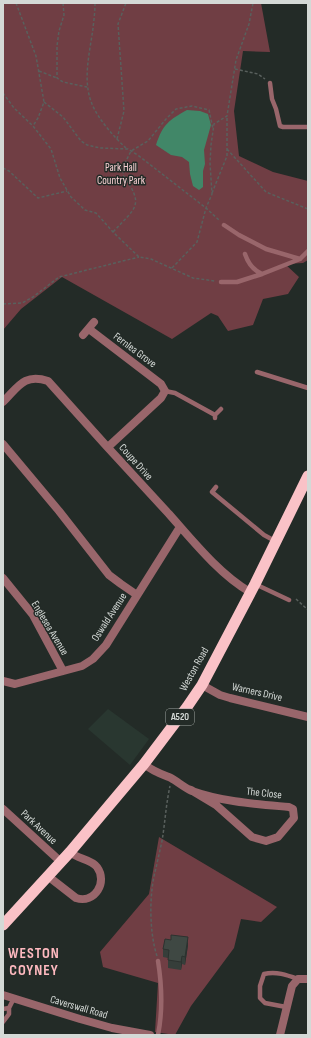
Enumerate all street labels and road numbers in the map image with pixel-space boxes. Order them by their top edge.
street label: Fernlea Grove [111,330,159,370]
street label: Coupe Drive [116,441,156,483]
street label: Oswald Avenue [89,590,129,644]
street label: Englesea Avenue [29,598,71,658]
street label: Weston Road [177,645,212,693]
street label: Warners Drive [231,680,283,704]
road number: A520 [166,709,194,725]
street label: The Close [246,785,282,801]
street label: Park Avenue [18,807,60,847]
street label: Caverswall Road [49,993,110,1022]

